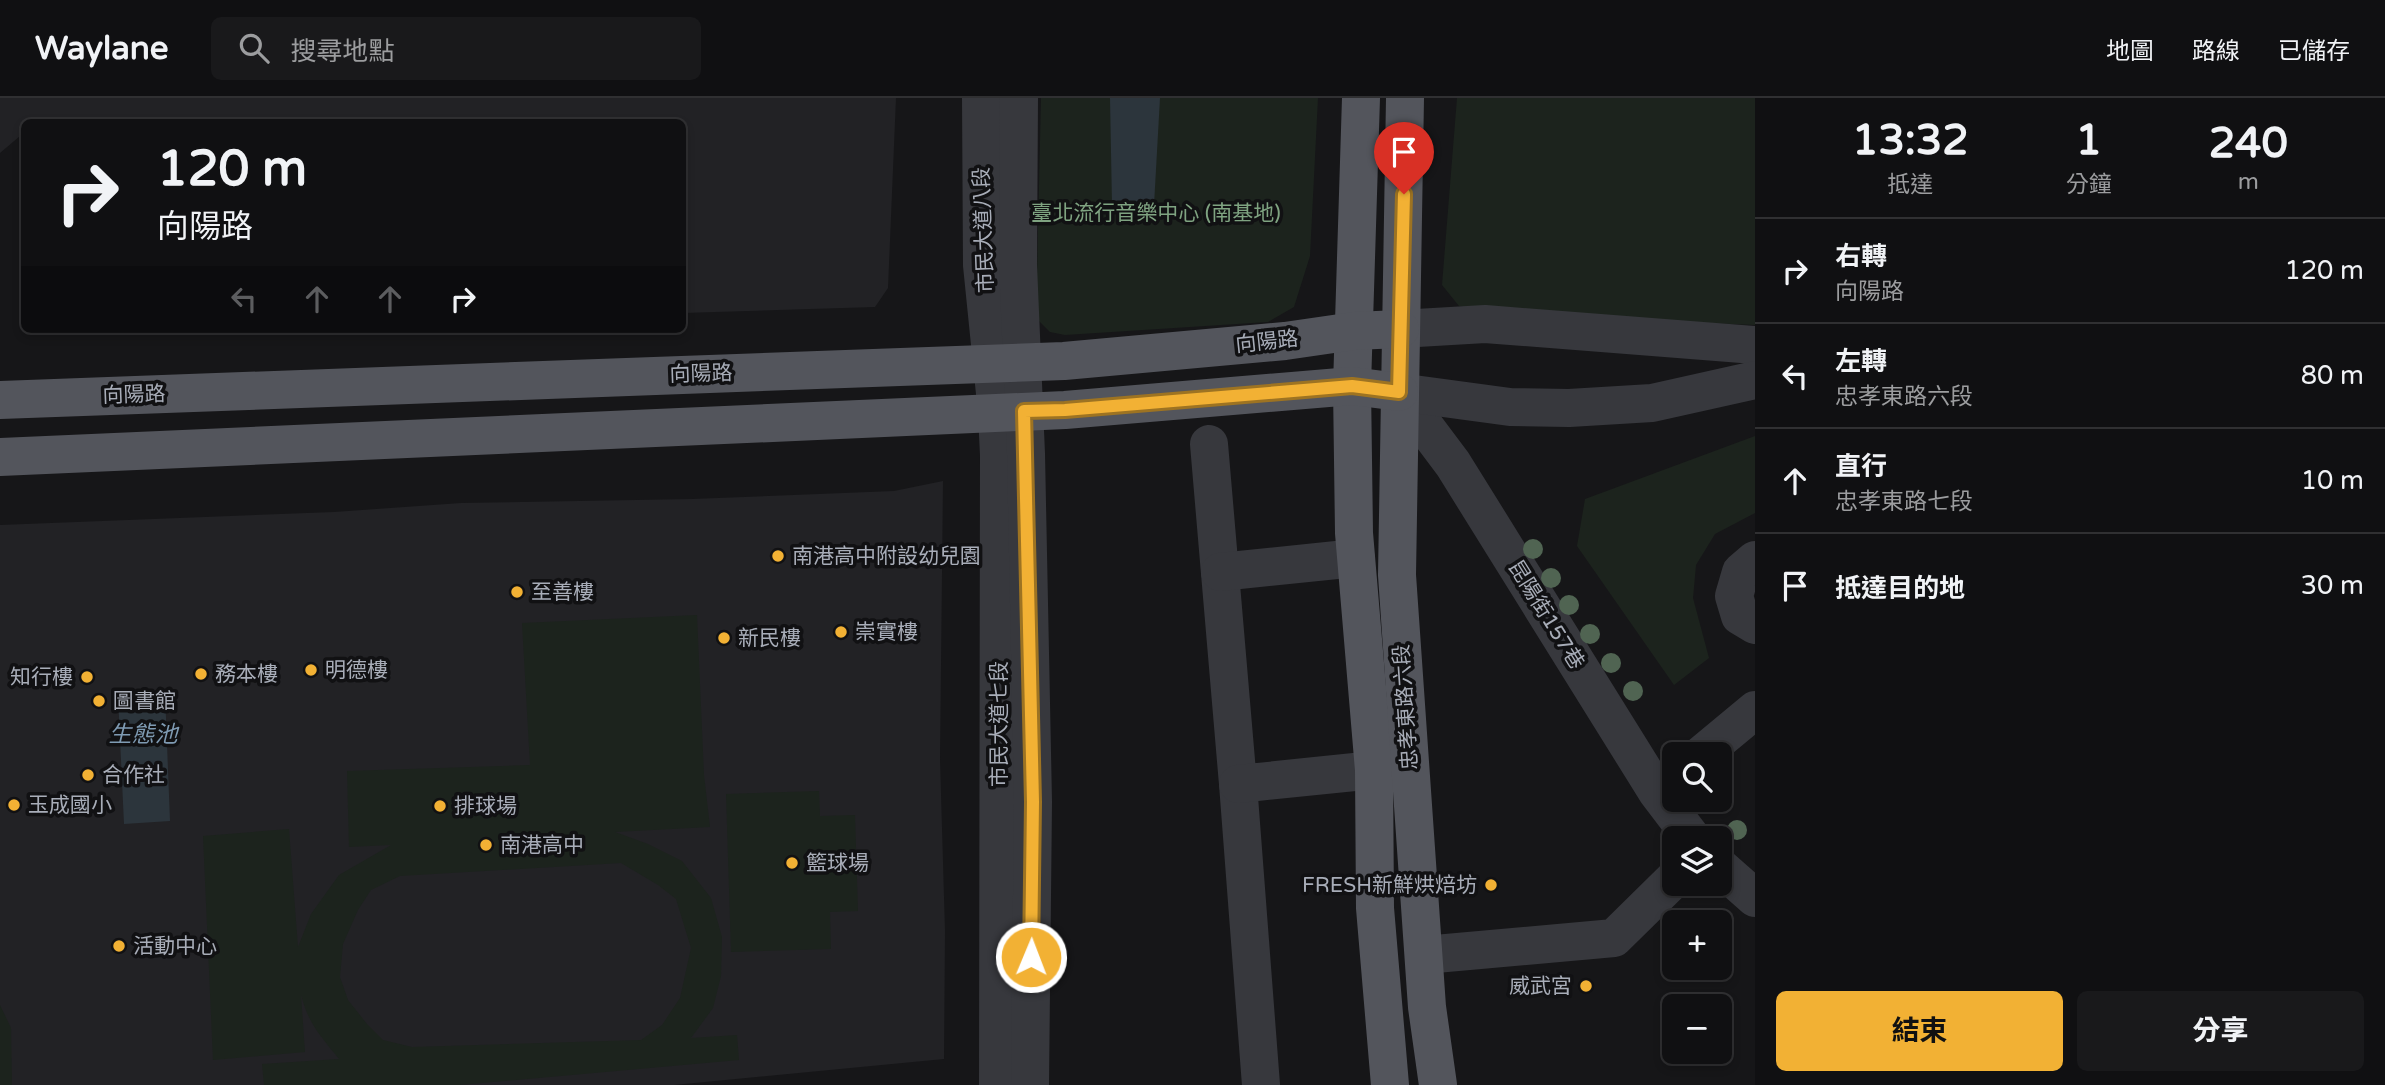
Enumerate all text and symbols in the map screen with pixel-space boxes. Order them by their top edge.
search box [211,17,701,80]
text: Waylane [35,29,169,68]
icon: search [235,29,273,67]
text: 搜尋地點 [291,36,395,67]
text: 地圖 [2106,37,2154,66]
text: 路線 [2192,37,2240,66]
text: 已儲存 [2278,37,2350,66]
text: 13:32 [1852,115,1969,166]
text: 1 [2075,115,2102,166]
text: 240 [2209,118,2288,169]
pin [1374,122,1434,194]
icon: arrive [1385,133,1423,171]
text: 120 m [157,140,307,199]
icon: right [42,147,133,238]
street label: 市民大道八段 [969,167,999,293]
text: m [2238,168,2259,196]
text: 抵達 [1887,171,1933,199]
text: 分鐘 [2066,171,2112,199]
park label: 臺北流行音樂中心 (南基地) [1031,201,1281,226]
text: 向陽路 [157,208,253,246]
text: 右轉 [1835,241,1887,272]
icon: right [1776,252,1814,290]
text: 120 m [2284,255,2364,286]
text: 向陽路 [1835,278,1904,306]
icon: left [225,280,263,318]
icon: ahead [298,280,336,318]
icon: ahead [371,280,409,318]
icon: right [444,280,482,318]
street label: 向陽路 [1234,326,1300,358]
text: 左轉 [1835,346,1887,377]
icon: left [1776,357,1814,395]
street label: 向陽路 [669,360,733,388]
text: 80 m [2301,360,2364,391]
street label: 向陽路 [102,381,166,409]
text: 忠孝東路六段 [1835,383,1973,411]
text: 直行 [1835,451,1887,482]
icon: ahead [1776,462,1814,500]
text: 10 m [2301,465,2364,496]
text: 忠孝東路七段 [1835,488,1973,516]
place label: 南港高中附設幼兒園 [792,544,981,569]
marker: 南港高中附設幼兒園 [770,548,786,564]
street label: 昆陽街157巷 [1503,556,1589,674]
icon: arrive [1776,567,1814,605]
text: 30 m [2301,570,2364,601]
text: 抵達目的地 [1835,573,1965,604]
place label: 至善樓 [531,580,594,605]
marker: 至善樓 [509,584,525,600]
place label: 崇實樓 [855,620,918,645]
marker: 崇實樓 [833,624,849,640]
place label: 新民樓 [738,626,801,651]
marker: 新民樓 [716,630,732,646]
street label: 忠孝東路六段 [1389,643,1423,771]
place label: 明德樓 [325,658,388,683]
street label: 市民大道七段 [987,661,1012,787]
place label: 務本樓 [215,662,278,687]
marker: 明德樓 [303,662,319,678]
place label: 知行樓 [10,665,73,690]
marker: 務本樓 [193,666,209,682]
marker: 知行樓 [79,669,95,685]
place label: 圖書館 [113,689,176,714]
marker: 圖書館 [91,693,107,709]
water label: 生態池 [109,721,180,749]
map controls [1662,742,1732,1064]
button: search [1662,742,1732,812]
place label: 合作社 [102,763,165,788]
marker: 合作社 [80,767,96,783]
place label: 玉成國小 [28,793,112,818]
place label: 排球場 [454,794,517,819]
marker: 玉成國小 [6,797,22,813]
marker: 排球場 [432,798,448,814]
button: layers [1662,826,1732,896]
place label: 南港高中 [500,833,584,858]
marker: 南港高中 [478,837,494,853]
place label: 籃球場 [806,851,869,876]
marker: 籃球場 [784,855,800,871]
place label: FRESH新鮮烘焙坊 [1302,873,1477,898]
marker: FRESH新鮮烘焙坊 [1483,877,1499,893]
button: + [1662,910,1732,980]
position arrow [994,920,1068,994]
place label: 活動中心 [133,934,217,959]
marker: 活動中心 [111,938,127,954]
place label: 威武宮 [1509,974,1572,999]
marker: 威武宮 [1578,978,1594,994]
button: 結束 [1776,991,2063,1071]
button: 分享 [2077,991,2364,1071]
button: − [1662,994,1732,1064]

